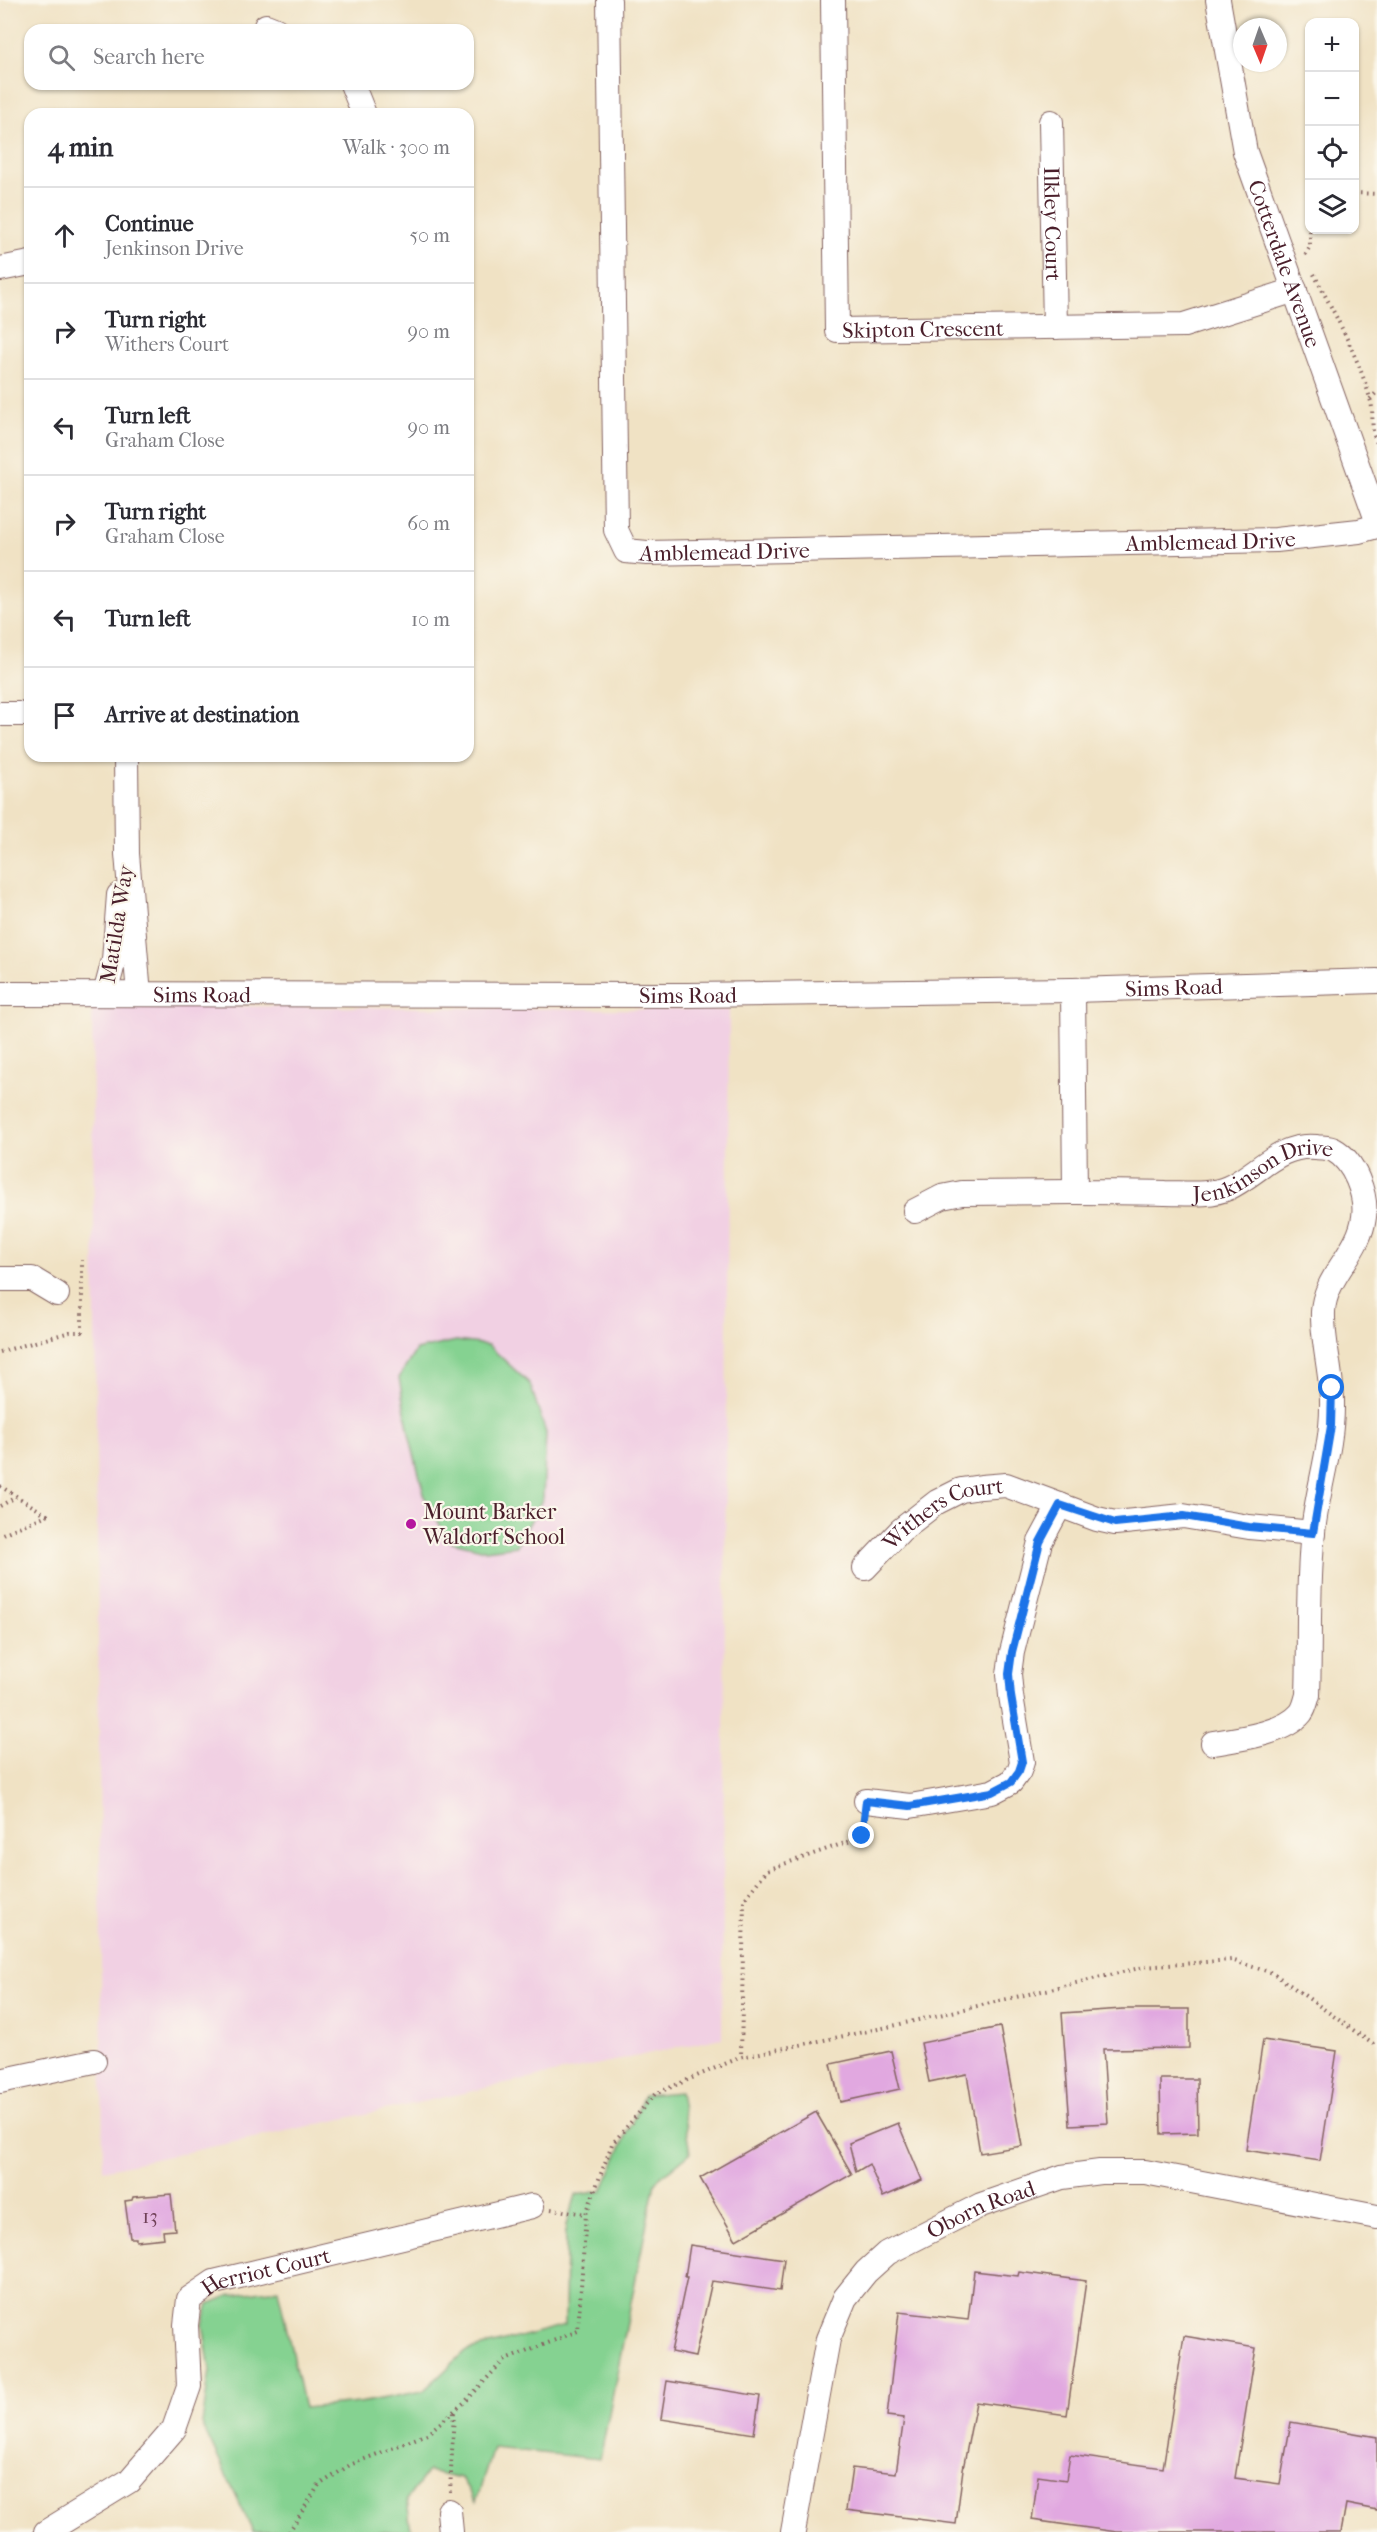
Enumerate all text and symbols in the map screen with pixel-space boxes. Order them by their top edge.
north arrow [1233,18,1287,72]
map controls [1305,18,1359,234]
button: + [1305,18,1359,72]
search box [24,24,474,90]
icon: search [45,41,78,74]
text: Search here [93,44,205,70]
button: − [1305,72,1359,126]
button: locate [1305,126,1359,180]
text: 4 min [48,132,113,163]
text: Walk · 300 m [343,136,450,159]
street label: Ilkley Court [1038,166,1066,282]
street label: Cotterdale Avenue [1242,177,1326,351]
button: layers [1305,180,1359,234]
text: Continue [105,211,194,237]
icon: ahead [48,219,81,252]
text: 50 m [409,224,450,247]
text: Jenkinson Drive [105,237,244,260]
text: Turn right [105,307,206,333]
icon: right [48,315,81,348]
street label: Skipton Crescent [842,316,1004,344]
text: 90 m [408,320,450,343]
text: Withers Court [105,333,229,356]
text: Turn left [105,403,191,429]
icon: left [48,411,81,444]
text: 90 m [408,416,450,439]
text: Graham Close [105,429,225,452]
text: Turn right [105,499,206,525]
icon: right [48,507,81,540]
text: 60 m [407,512,450,535]
text: Graham Close [105,525,225,548]
street label: Amblemead Drive [1124,526,1297,557]
street label: Amblemead Drive [637,538,810,568]
icon: left [48,603,81,636]
text: Turn left [105,606,191,632]
text: 10 m [411,608,450,631]
icon: arrive [48,699,81,732]
text: Arrive at destination [105,702,299,728]
street label: Matilda Way [95,862,139,985]
street label: Sims Road [1125,974,1224,1002]
street label: Sims Road [153,982,252,1008]
street label: Sims Road [639,982,738,1009]
street label: Jenkinson Drive [1190,1135,1335,1208]
route start [1318,1374,1344,1400]
street label: Withers Court [877,1473,1004,1556]
place label: Mount Barker Waldorf School [422,1499,565,1550]
marker: Mount Barker Waldorf School [404,1517,418,1531]
route end [848,1822,874,1848]
street label: Oborn Road [922,2175,1040,2245]
house number: 13 [142,2205,158,2228]
street label: Herriot Court [196,2243,333,2301]

